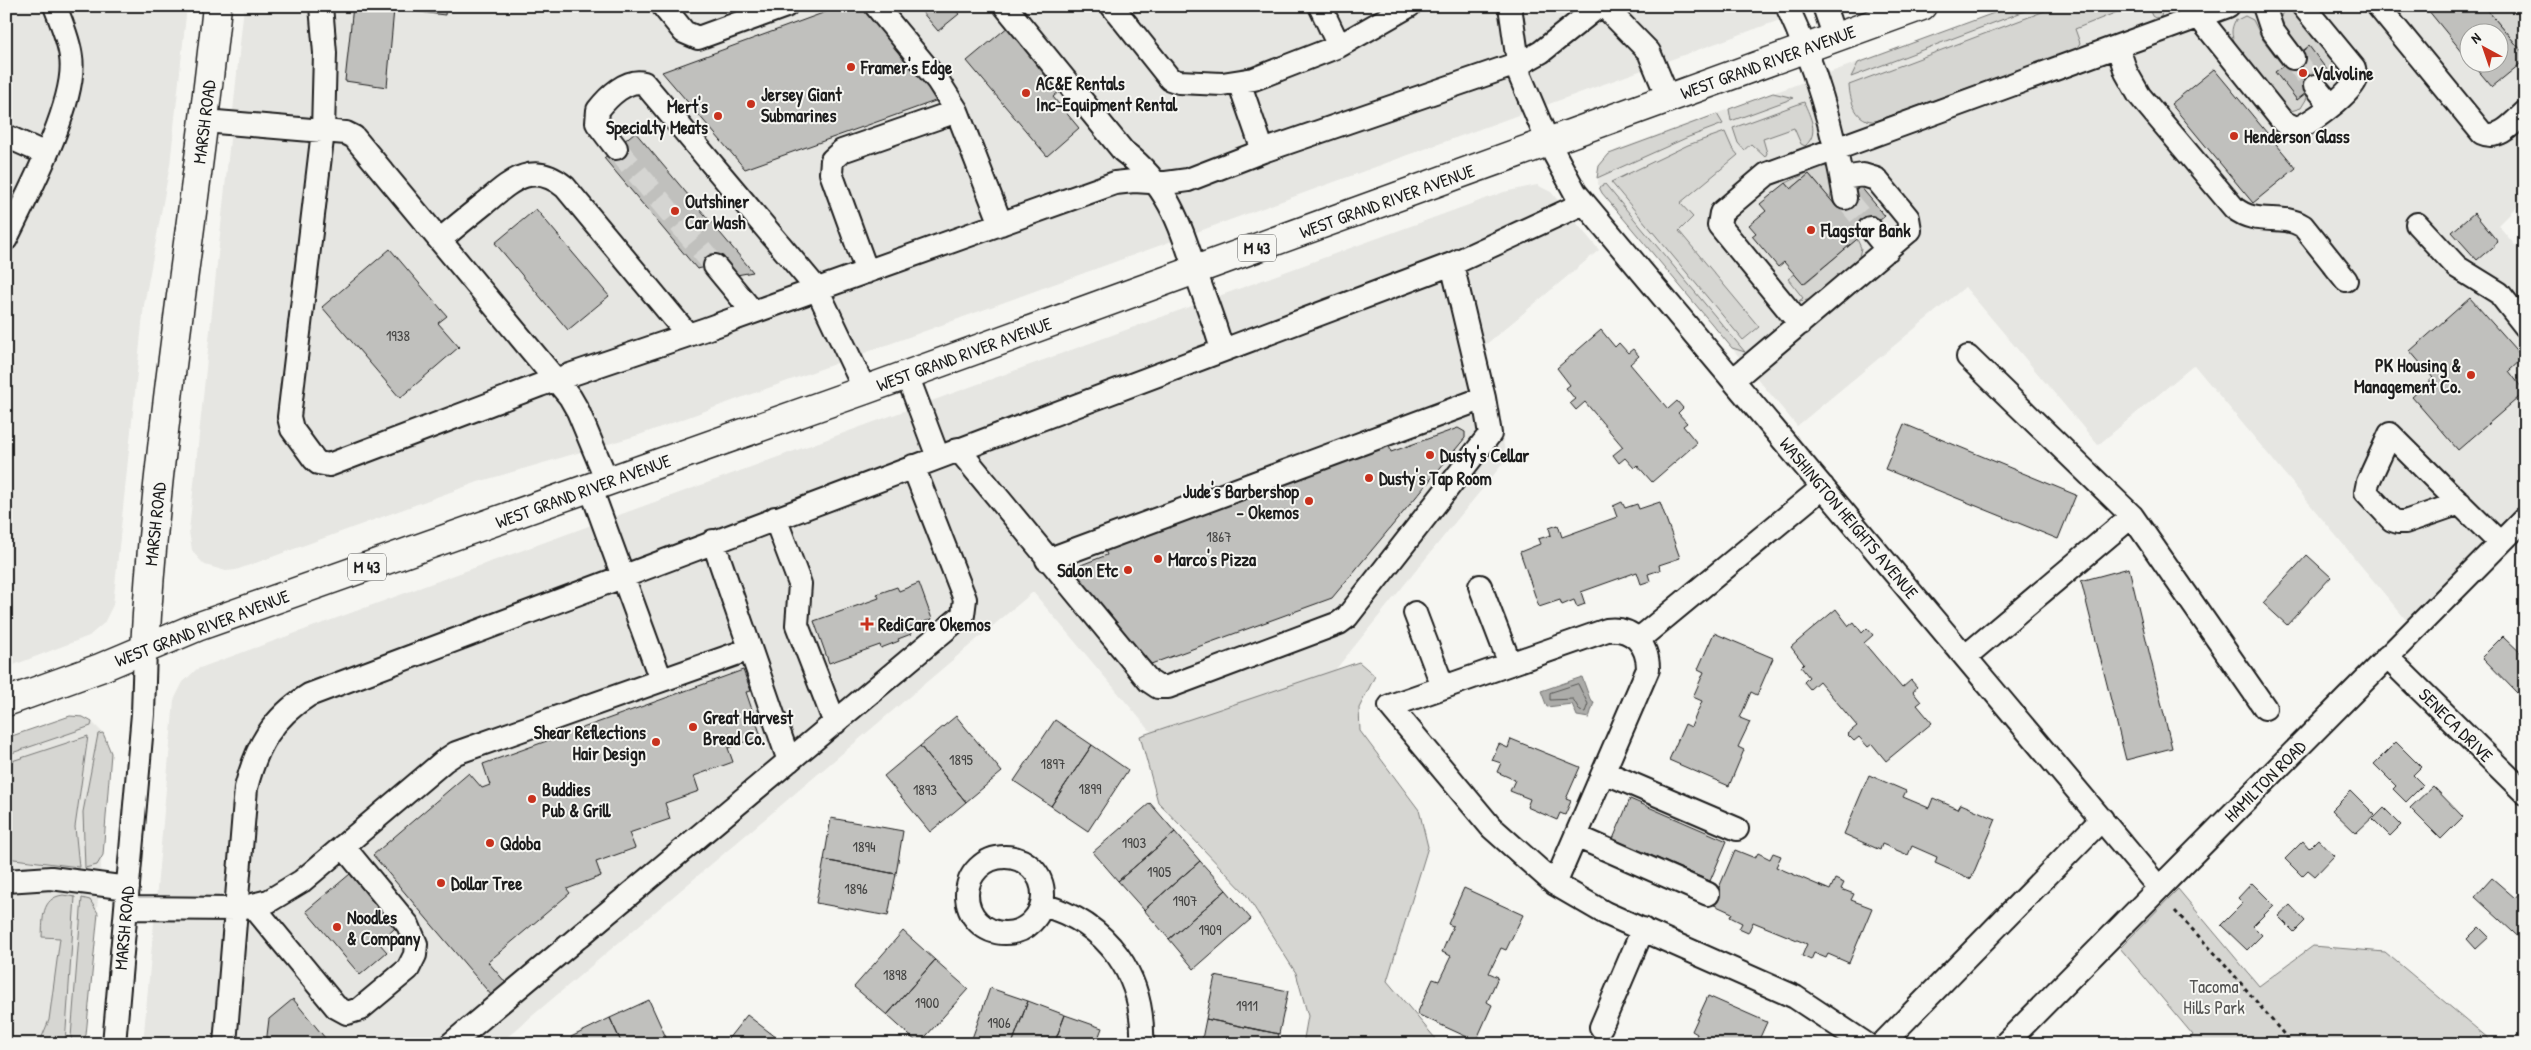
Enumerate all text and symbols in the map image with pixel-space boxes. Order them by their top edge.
street label: WEST GRAND RIVER AVENUE [1677,19,1859,105]
north arrow [2458,22,2508,72]
text: N [2466,28,2485,47]
place label: Framer's Edge [860,55,953,81]
marker: Framer's Edge [845,61,857,73]
place label: Valvoline [2313,61,2374,86]
marker: Valvoline [2297,67,2309,79]
place label: AC&E Rentals Inc-Equipment Rental [1036,71,1178,118]
street label: MARSH ROAD [186,78,222,165]
place label: Jersey Giant Submarines [761,82,842,128]
marker: AC&E Rentals Inc-Equipment Rental [1020,87,1032,99]
place label: Mert's Specialty Meats [606,94,708,141]
marker: Jersey Giant Submarines [745,98,757,110]
marker: Mert's Specialty Meats [712,110,724,122]
place label: Henderson Glass [2244,124,2350,149]
marker: Henderson Glass [2228,130,2240,142]
street label: WEST GRAND RIVER AVENUE [1296,158,1478,244]
place label: Outshiner Car Wash [685,189,749,235]
marker: Outshiner Car Wash [669,205,681,217]
place label: Flagstar Bank [1820,218,1911,244]
marker: Flagstar Bank [1805,224,1817,236]
road number: M 43 [1238,234,1276,262]
street label: WEST GRAND RIVER AVENUE [873,311,1055,397]
house number: 1938 [386,325,410,346]
place label: PK Housing & Management Co. [2354,353,2461,400]
marker: PK Housing & Management Co. [2465,369,2477,381]
street label: WASHINGTON HEIGHTS AVENUE [1774,432,1924,604]
place label: Dusty's Cellar [1440,443,1529,469]
street label: WEST GRAND RIVER AVENUE [492,448,674,534]
marker: Dusty's Cellar [1424,449,1436,461]
place label: Dusty's Tap Room [1379,466,1492,492]
marker: Dusty's Tap Room [1363,472,1375,484]
place label: Jude's Barbershop - Okemos [1183,479,1299,525]
street label: MARSH ROAD [138,480,172,567]
marker: Jude's Barbershop - Okemos [1303,495,1315,507]
house number: 1867 [1206,526,1232,547]
place label: Marco's Pizza [1168,547,1257,572]
marker: Marco's Pizza [1152,553,1164,565]
road number: M 43 [348,554,386,580]
place label: Salon Etc [1057,558,1119,583]
marker: Salon Etc [1122,564,1134,576]
street label: WEST GRAND RIVER AVENUE [111,583,293,673]
place label: RediCare Okemos [878,612,991,637]
marker: RediCare Okemos [860,617,874,631]
street label: SENECA DRIVE [2413,682,2499,768]
place label: Great Harvest Bread Co. [703,705,794,751]
place label: Shear Reflections Hair Design [534,720,646,767]
marker: Great Harvest Bread Co. [687,721,699,733]
street label: HAMILTON ROAD [2219,734,2312,827]
marker: Shear Reflections Hair Design [650,736,662,748]
house number: 1895 [949,749,974,770]
house number: 1897 [1041,753,1065,774]
place label: Buddies Pub & Grill [542,777,612,823]
house number: 1899 [1079,778,1102,799]
house number: 1893 [913,779,937,800]
marker: Buddies Pub & Grill [526,793,538,805]
place label: Qdoba [500,831,541,856]
house number: 1903 [1122,832,1146,853]
house number: 1894 [852,836,876,857]
marker: Qdoba [484,837,496,849]
house number: 1905 [1147,861,1172,882]
place label: Dollar Tree [451,871,523,896]
marker: Dollar Tree [435,877,447,889]
house number: 1896 [844,878,868,899]
street label: MARSH ROAD [108,885,140,971]
house number: 1907 [1172,890,1198,911]
place label: Noodles & Company [347,905,421,952]
house number: 1909 [1198,919,1222,940]
marker: Noodles & Company [331,921,343,933]
house number: 1898 [883,964,907,985]
park label: Tacoma Hills Park [2183,974,2245,1020]
house number: 1900 [915,992,939,1013]
house number: 1911 [1236,995,1258,1016]
house number: 1906 [987,1012,1011,1033]

